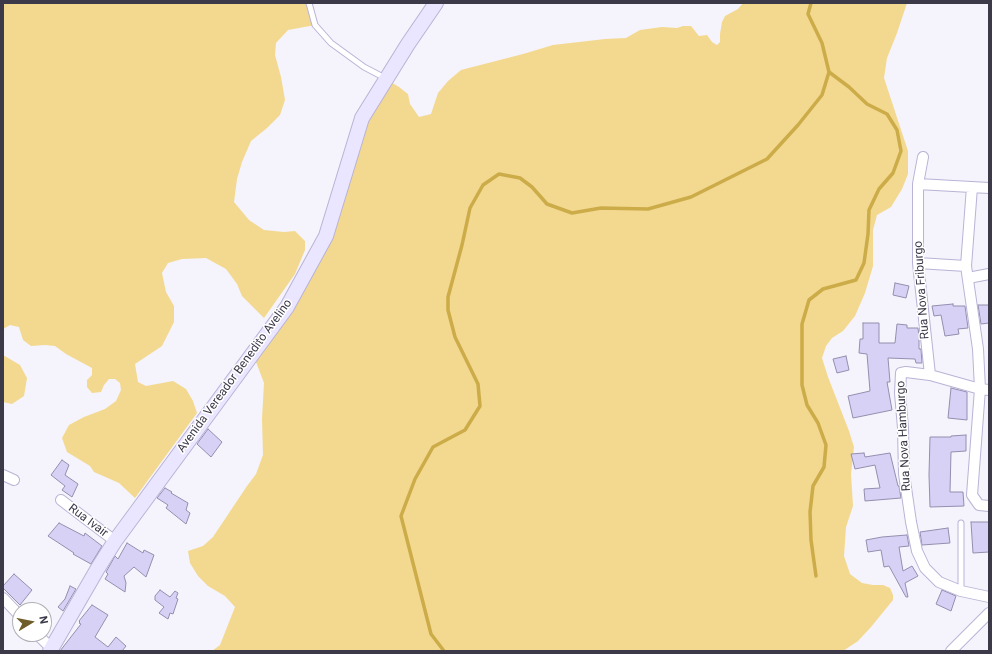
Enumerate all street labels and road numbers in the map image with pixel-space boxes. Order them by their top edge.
street label: Rua Nova Friburgo [911,240,933,340]
street label: Avenida Vereador Benedito Avelino [175,297,295,455]
street label: Rua Nova Hamburgo [894,380,914,492]
street label: Rua Ivair [65,501,111,541]

